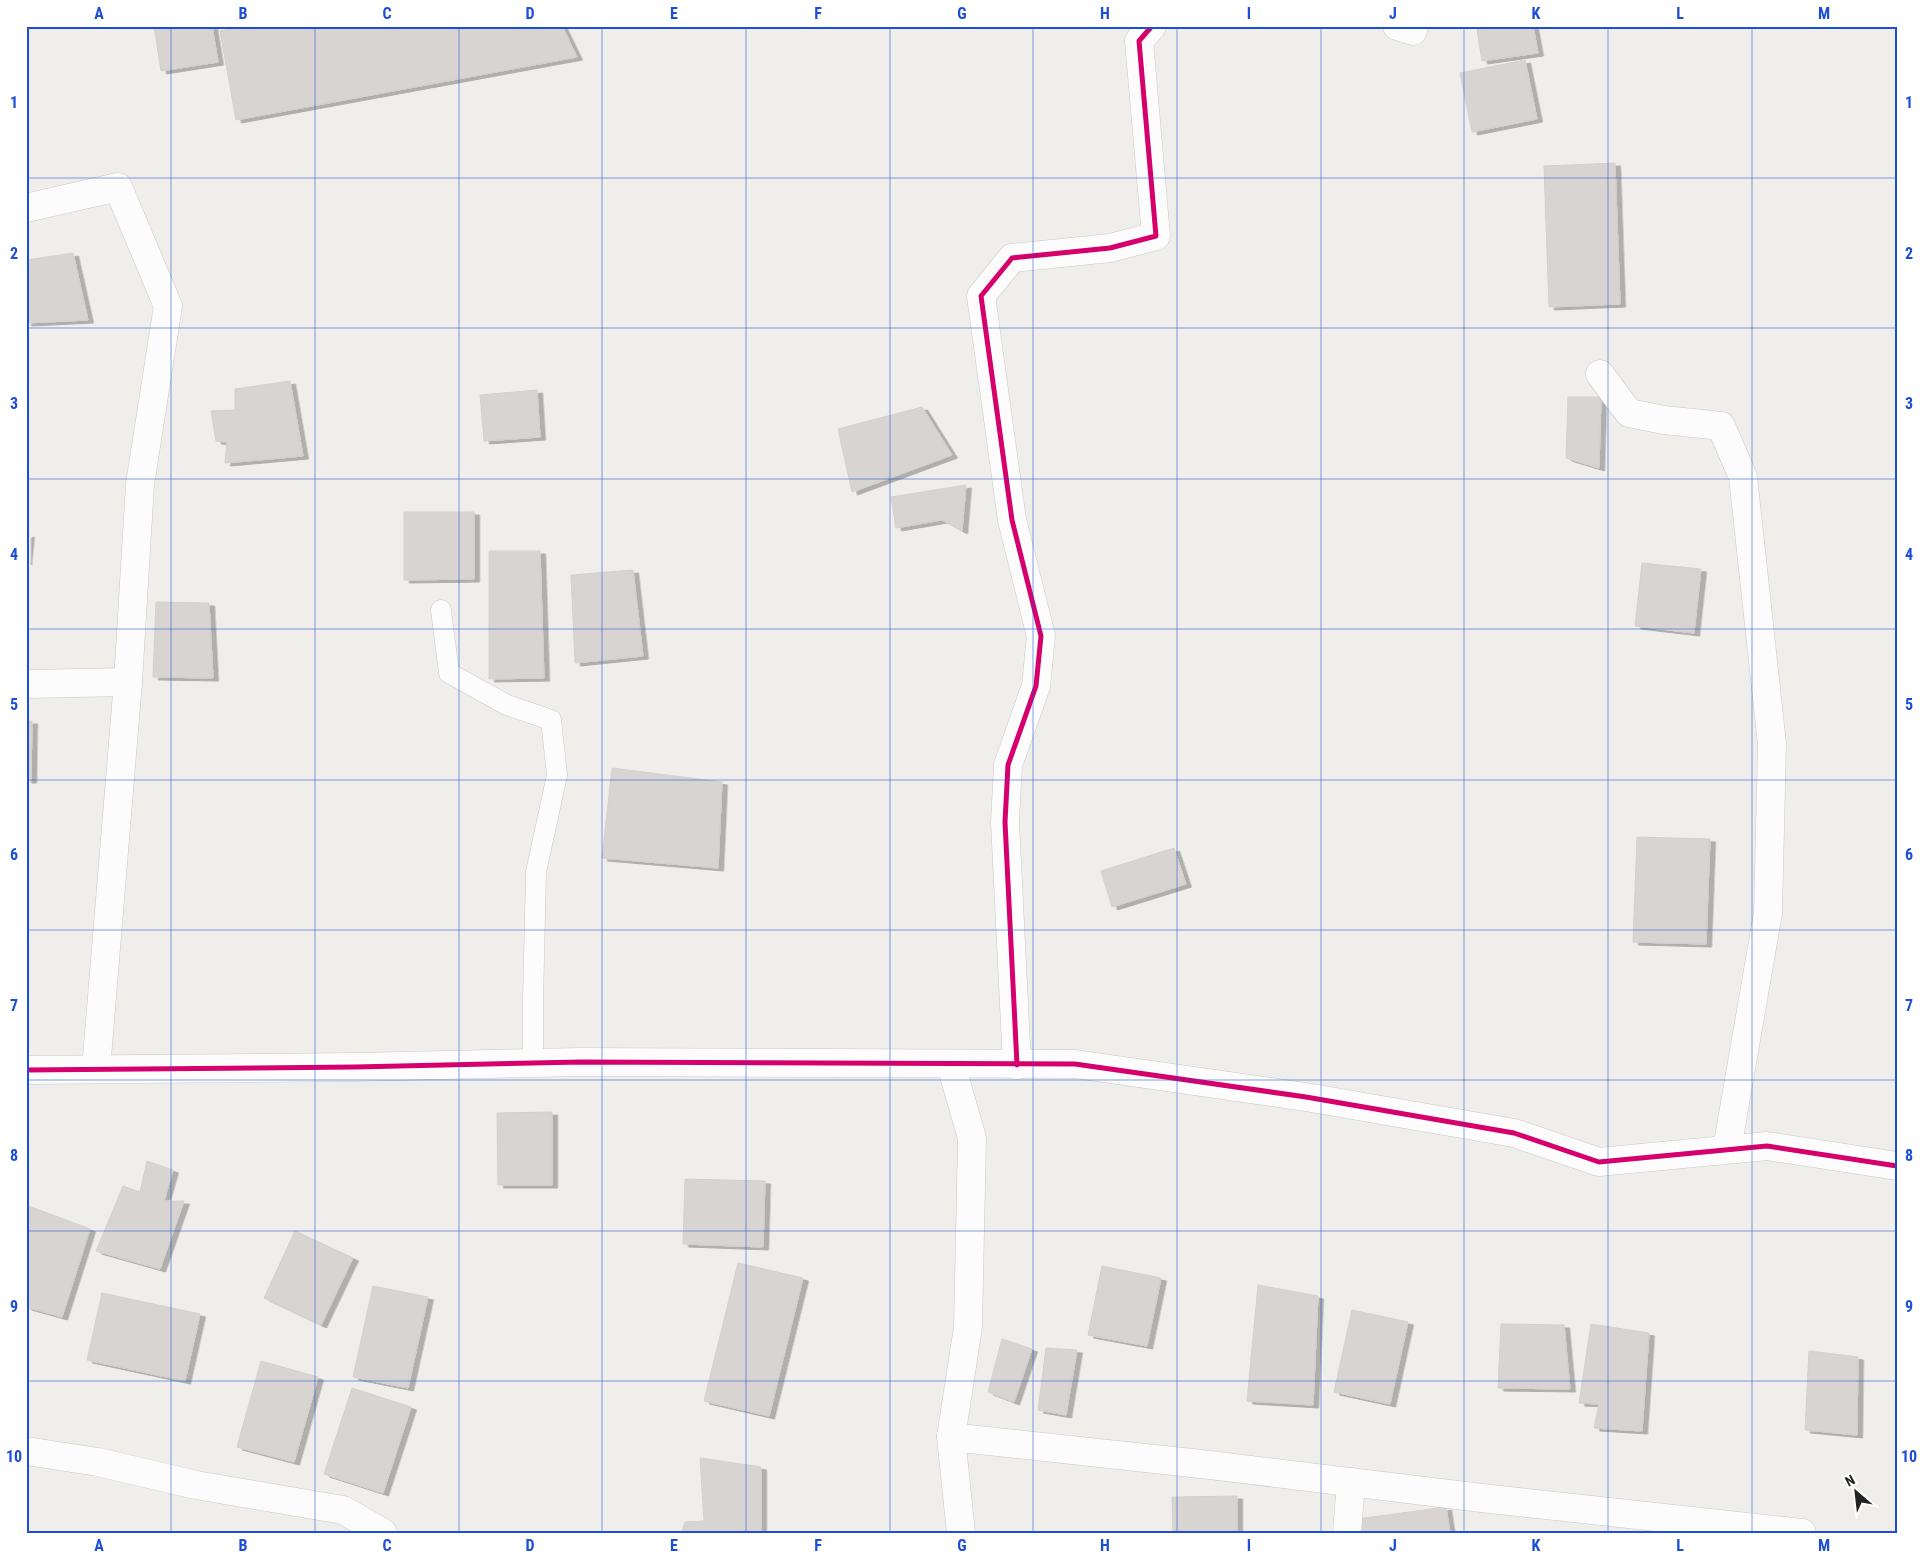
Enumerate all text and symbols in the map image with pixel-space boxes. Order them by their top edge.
text: A [94,4,104,23]
text: B [239,4,248,23]
text: C [382,4,392,23]
text: D [525,4,535,23]
text: E [670,4,678,23]
text: F [814,4,822,23]
text: G [957,4,967,23]
text: H [1100,4,1110,23]
text: I [1247,4,1251,23]
text: J [1389,4,1397,23]
text: K [1532,4,1541,23]
text: L [1676,4,1684,23]
text: M [1818,4,1830,23]
text: 1 [10,93,18,112]
text: 1 [1905,93,1913,112]
text: 2 [10,244,18,263]
text: 2 [1905,244,1913,263]
text: 3 [10,394,18,413]
text: 3 [1905,394,1913,413]
text: 4 [10,545,18,564]
text: 4 [1905,545,1913,564]
text: 5 [10,695,18,714]
text: 5 [1905,695,1913,714]
text: 6 [10,845,18,864]
text: 6 [1905,845,1913,864]
text: 7 [10,996,18,1015]
text: 7 [1905,996,1913,1015]
text: 8 [10,1146,18,1165]
text: 8 [1905,1146,1913,1165]
text: 9 [10,1297,18,1316]
text: 9 [1905,1297,1913,1316]
text: 10 [6,1447,22,1466]
text: 10 [1901,1447,1917,1466]
north arrow [1830,1466,1880,1516]
text: N [1842,1471,1857,1490]
text: A [94,1536,104,1555]
text: B [239,1536,248,1555]
text: C [382,1536,392,1555]
text: D [525,1536,535,1555]
text: E [670,1536,678,1555]
text: F [814,1536,822,1555]
text: G [957,1536,967,1555]
text: H [1100,1536,1110,1555]
text: I [1247,1536,1251,1555]
text: J [1389,1536,1397,1555]
text: K [1532,1536,1541,1555]
text: L [1676,1536,1684,1555]
text: M [1818,1536,1830,1555]

